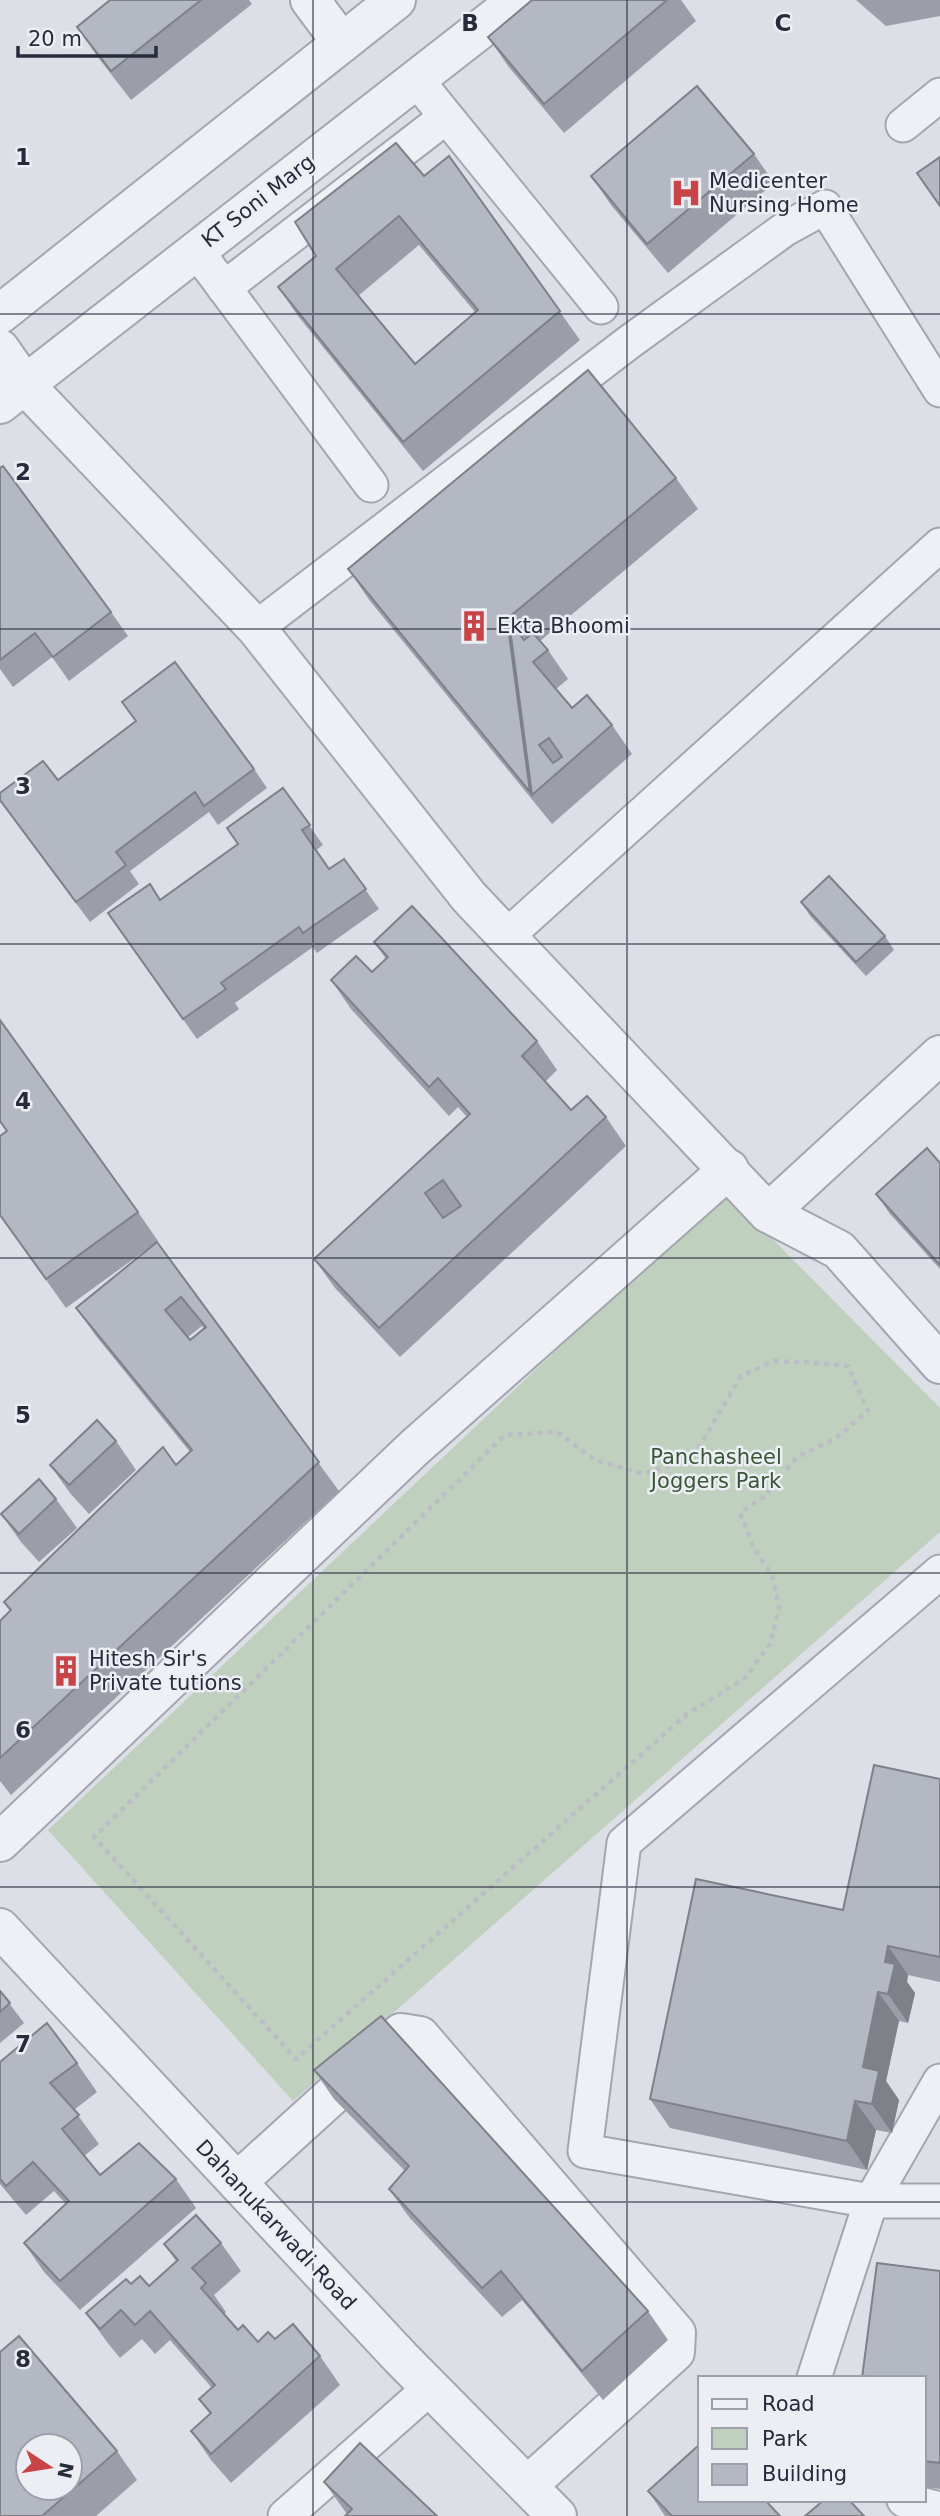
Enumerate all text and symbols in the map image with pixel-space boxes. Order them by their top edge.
text: B [461,10,479,36]
text: C [775,10,791,36]
scale bar [18,14,156,58]
text: 20 m [28,27,82,51]
text: 1 [15,144,31,170]
street label: KT Soni Marg [197,150,319,252]
place label: Medicenter Nursing Home [709,169,859,217]
hospital icon: Medicenter Nursing Home [669,176,703,210]
text: 2 [15,459,31,485]
building icon: Ekta Bhoomi [457,609,491,643]
place label: Ekta Bhoomi [497,614,630,638]
text: 3 [15,773,31,799]
text: 4 [15,1088,31,1114]
text: 5 [15,1402,31,1428]
park label: Panchasheel Joggers Park [649,1445,782,1493]
place label: Hitesh Sir's Private tutions [89,1647,242,1695]
building icon: Hitesh Sir's Private tutions [49,1654,83,1688]
text: 6 [15,1717,31,1743]
text: 7 [15,2031,31,2057]
street label: Dahanukarwadi Road [191,2135,361,2315]
text: 8 [15,2346,31,2372]
legend [698,2376,926,2502]
text: Road [762,2392,815,2416]
text: Park [762,2427,808,2451]
north arrow [14,2432,84,2502]
text: N [53,2460,78,2481]
text: Building [762,2462,847,2486]

